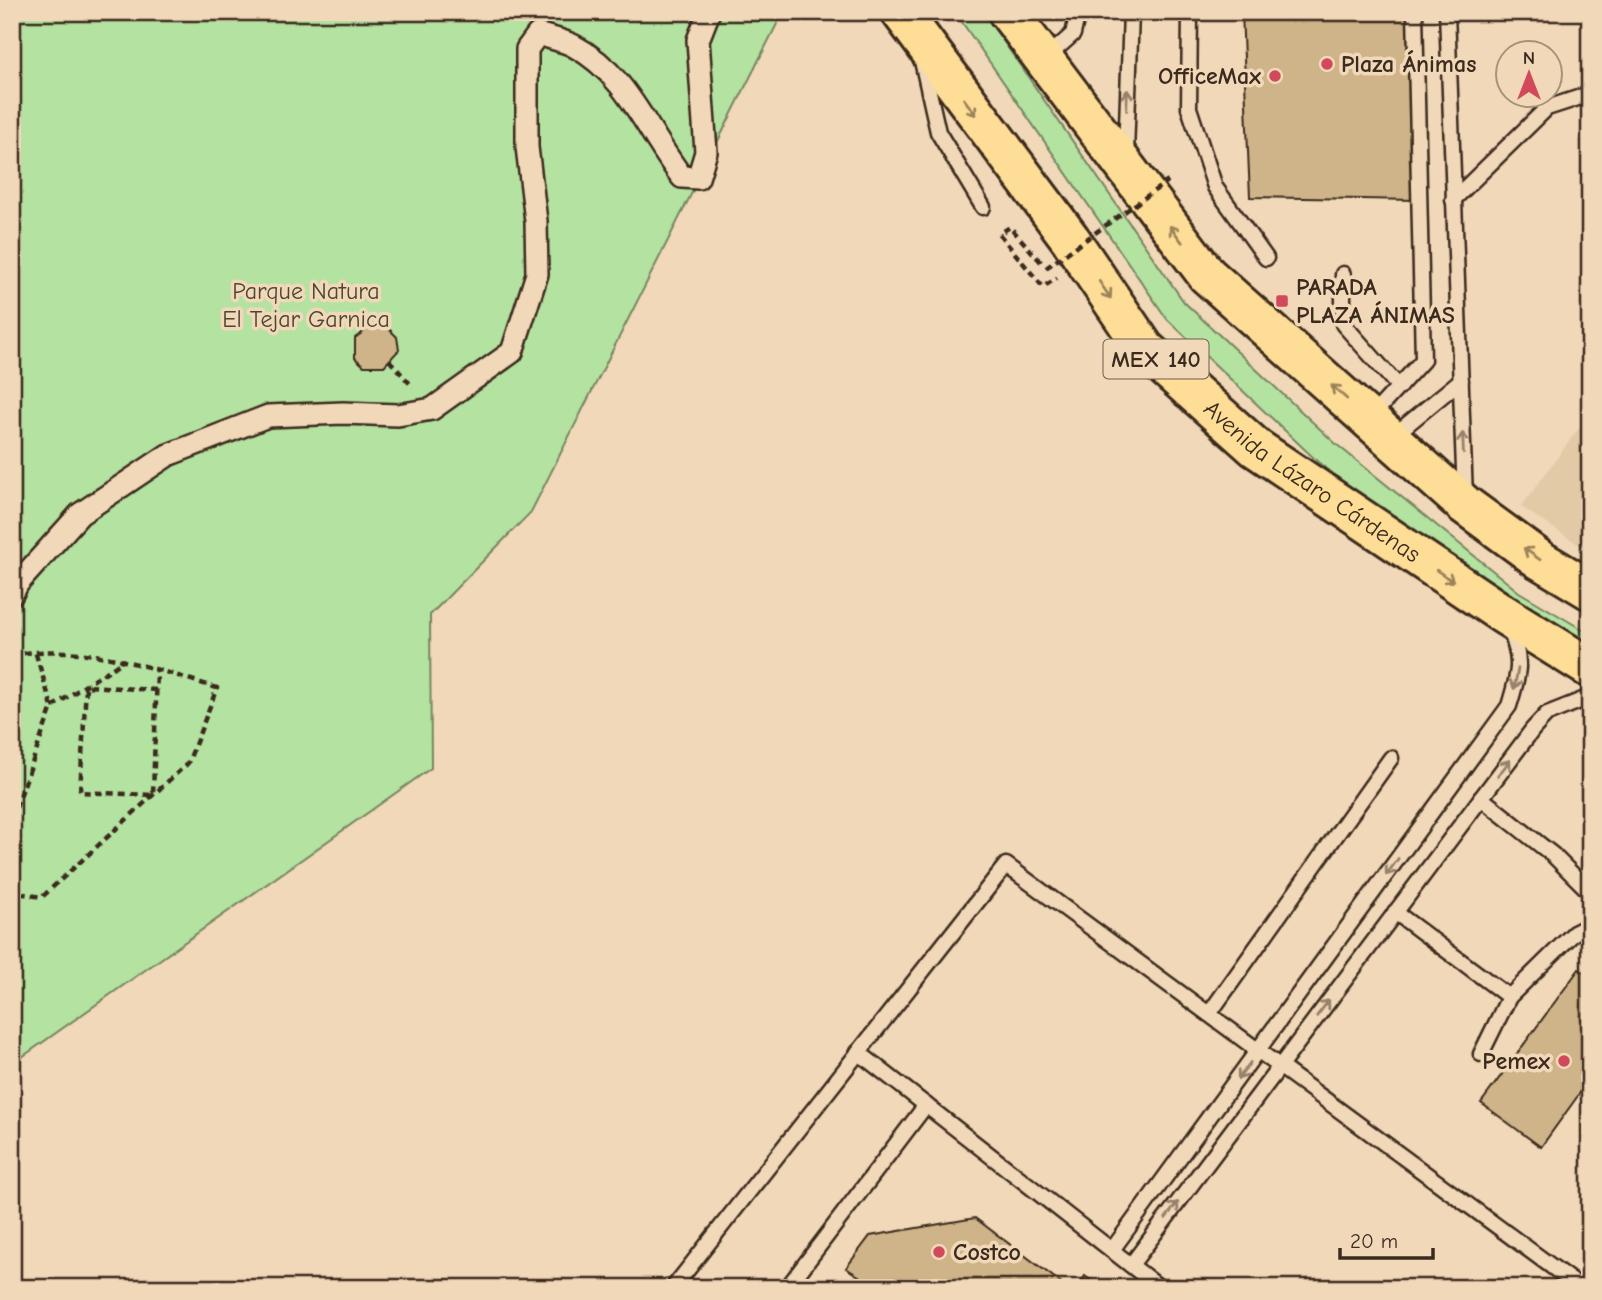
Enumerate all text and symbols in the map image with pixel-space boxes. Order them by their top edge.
north arrow [1494,38,1564,108]
text: N [1523,47,1535,69]
place label: Plaza Ánimas [1341,50,1476,78]
marker: Plaza Ánimas [1319,56,1335,72]
place label: OfficeMax [1158,62,1261,90]
marker: OfficeMax [1267,68,1283,84]
one-way arrow [1121,89,1134,112]
one-way arrow [963,97,978,116]
one-way arrow [1168,226,1183,244]
place label: PARADA PLAZA ÁNIMAS [1296,273,1455,329]
park label: Parque Natura El Tejar Garnica [222,277,390,333]
one-way arrow [1098,280,1112,300]
marker: PARADA PLAZA ÁNIMAS [1274,293,1290,309]
road number: MEX 140 [1104,340,1208,378]
one-way arrow [1330,384,1348,400]
street label: Avenida Lázaro Cárdenas [1198,394,1426,568]
one-way arrow [1457,432,1470,455]
one-way arrow [1523,547,1542,561]
one-way arrow [1435,568,1454,583]
one-way arrow [1509,667,1522,690]
one-way arrow [1496,759,1511,778]
one-way arrow [1385,857,1400,876]
one-way arrow [1315,1000,1330,1018]
place label: Pemex [1482,1047,1550,1075]
marker: Pemex [1556,1053,1572,1069]
one-way arrow [1237,1061,1252,1080]
one-way arrow [1164,1201,1179,1220]
scale bar [1340,1216,1432,1260]
text: 20 m [1350,1229,1398,1253]
place label: Costco [953,1238,1021,1266]
marker: Costco [931,1244,947,1260]

